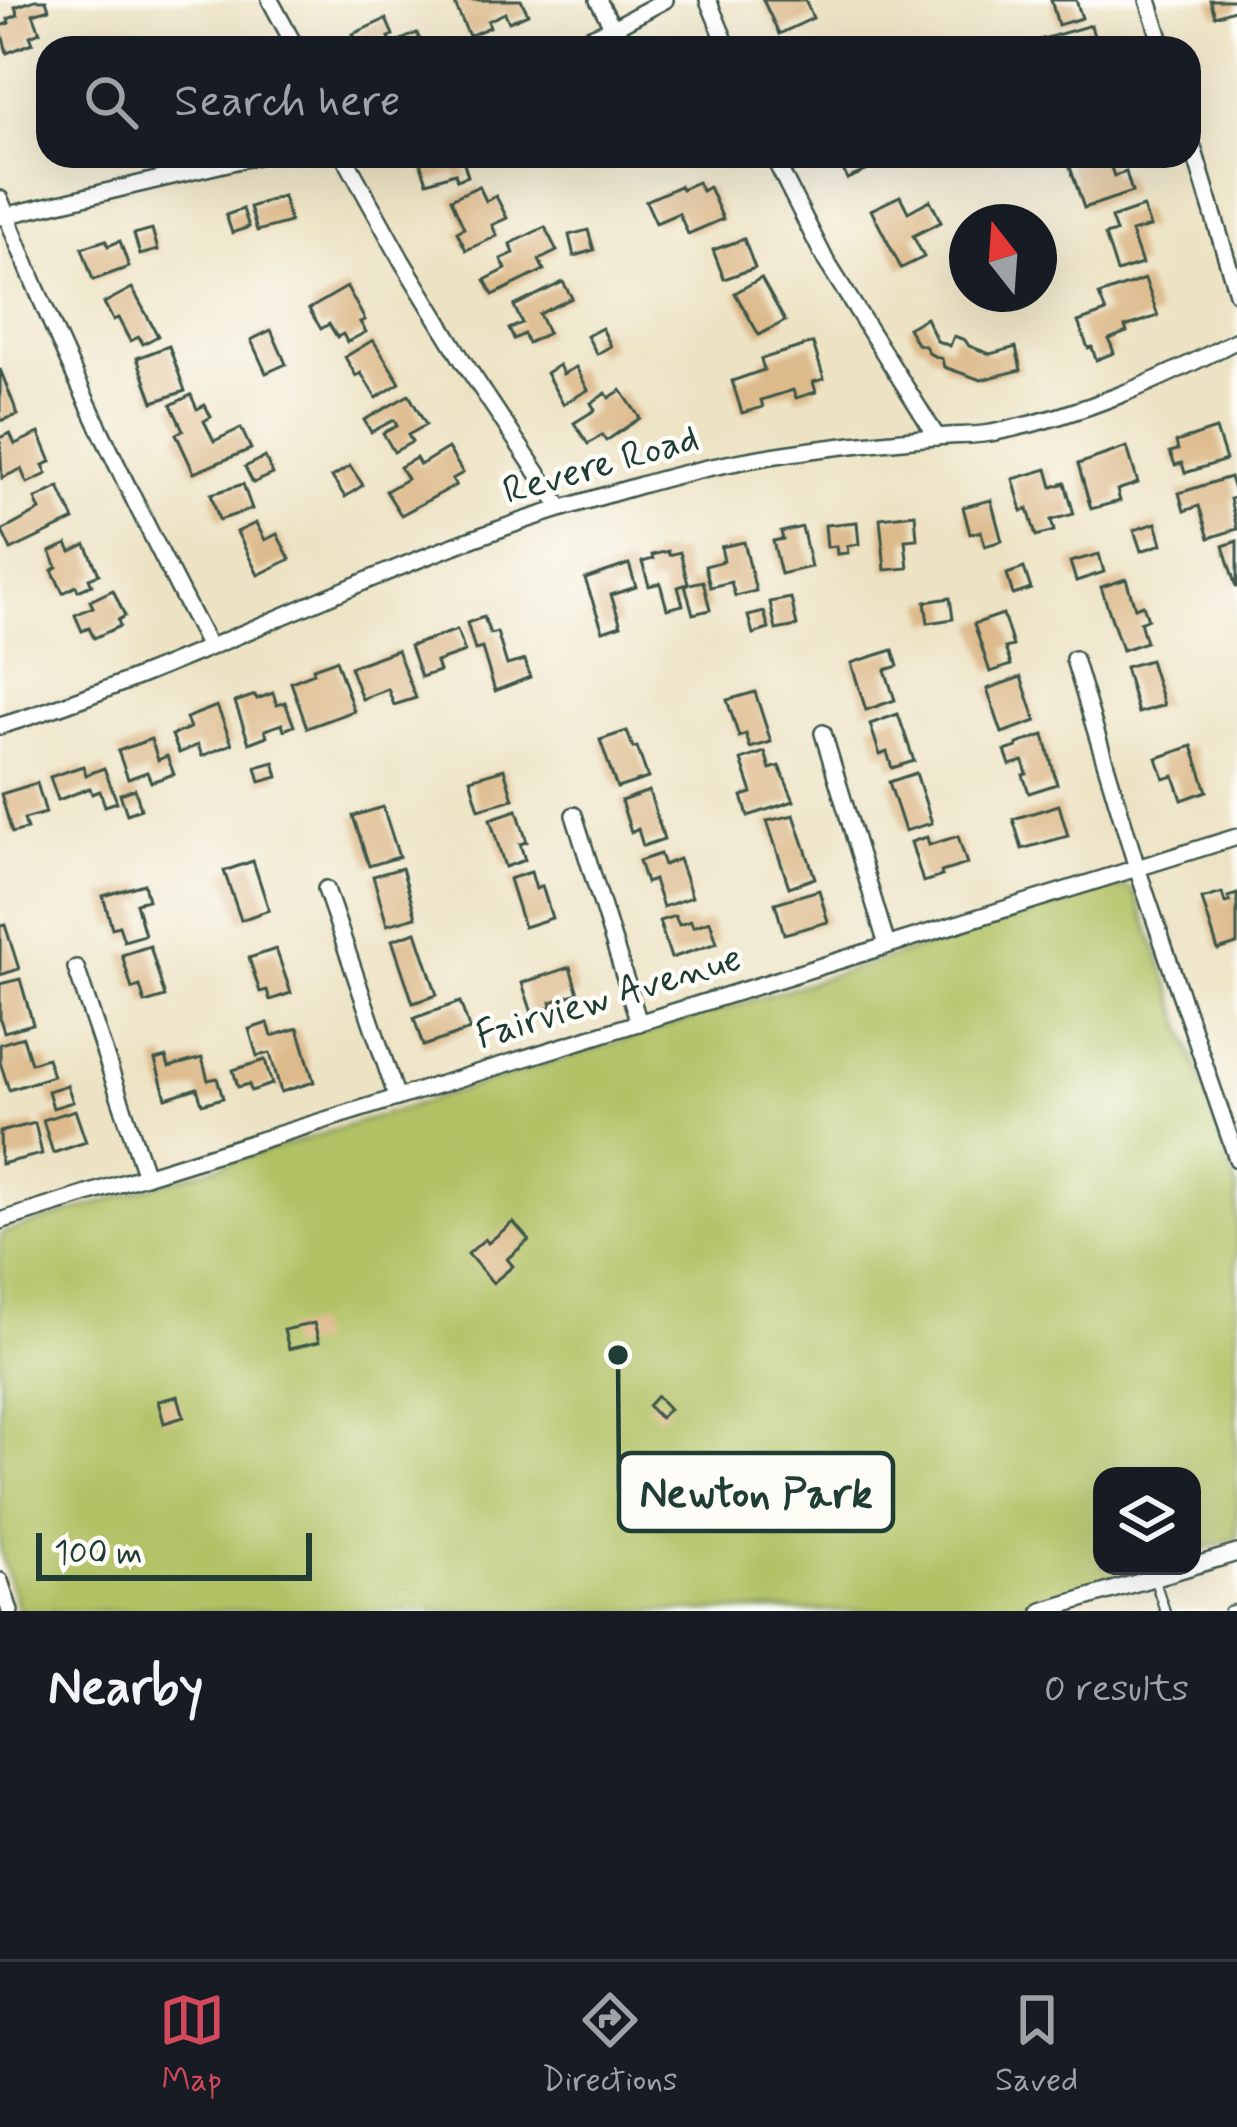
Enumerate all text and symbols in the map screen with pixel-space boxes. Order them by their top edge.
search box [36,36,1201,168]
icon: search [78,69,144,135]
text: Search here [174,73,401,132]
north arrow [949,204,1057,312]
street label: Revere Road [497,414,705,518]
street label: Fairview Avenue [470,933,748,1063]
callout: Newton Park [619,1453,893,1531]
map controls [1093,1467,1201,1575]
button: layers [1093,1467,1201,1575]
text: Newton Park [639,1468,873,1523]
scale bar [36,1527,312,1580]
text: 100 m [54,1532,143,1576]
text: Nearby [48,1656,203,1722]
text: 0 results [1044,1664,1189,1715]
tab: Map [159,1987,225,2103]
tab: Directions [542,1987,678,2103]
tab: Saved [995,1987,1078,2103]

